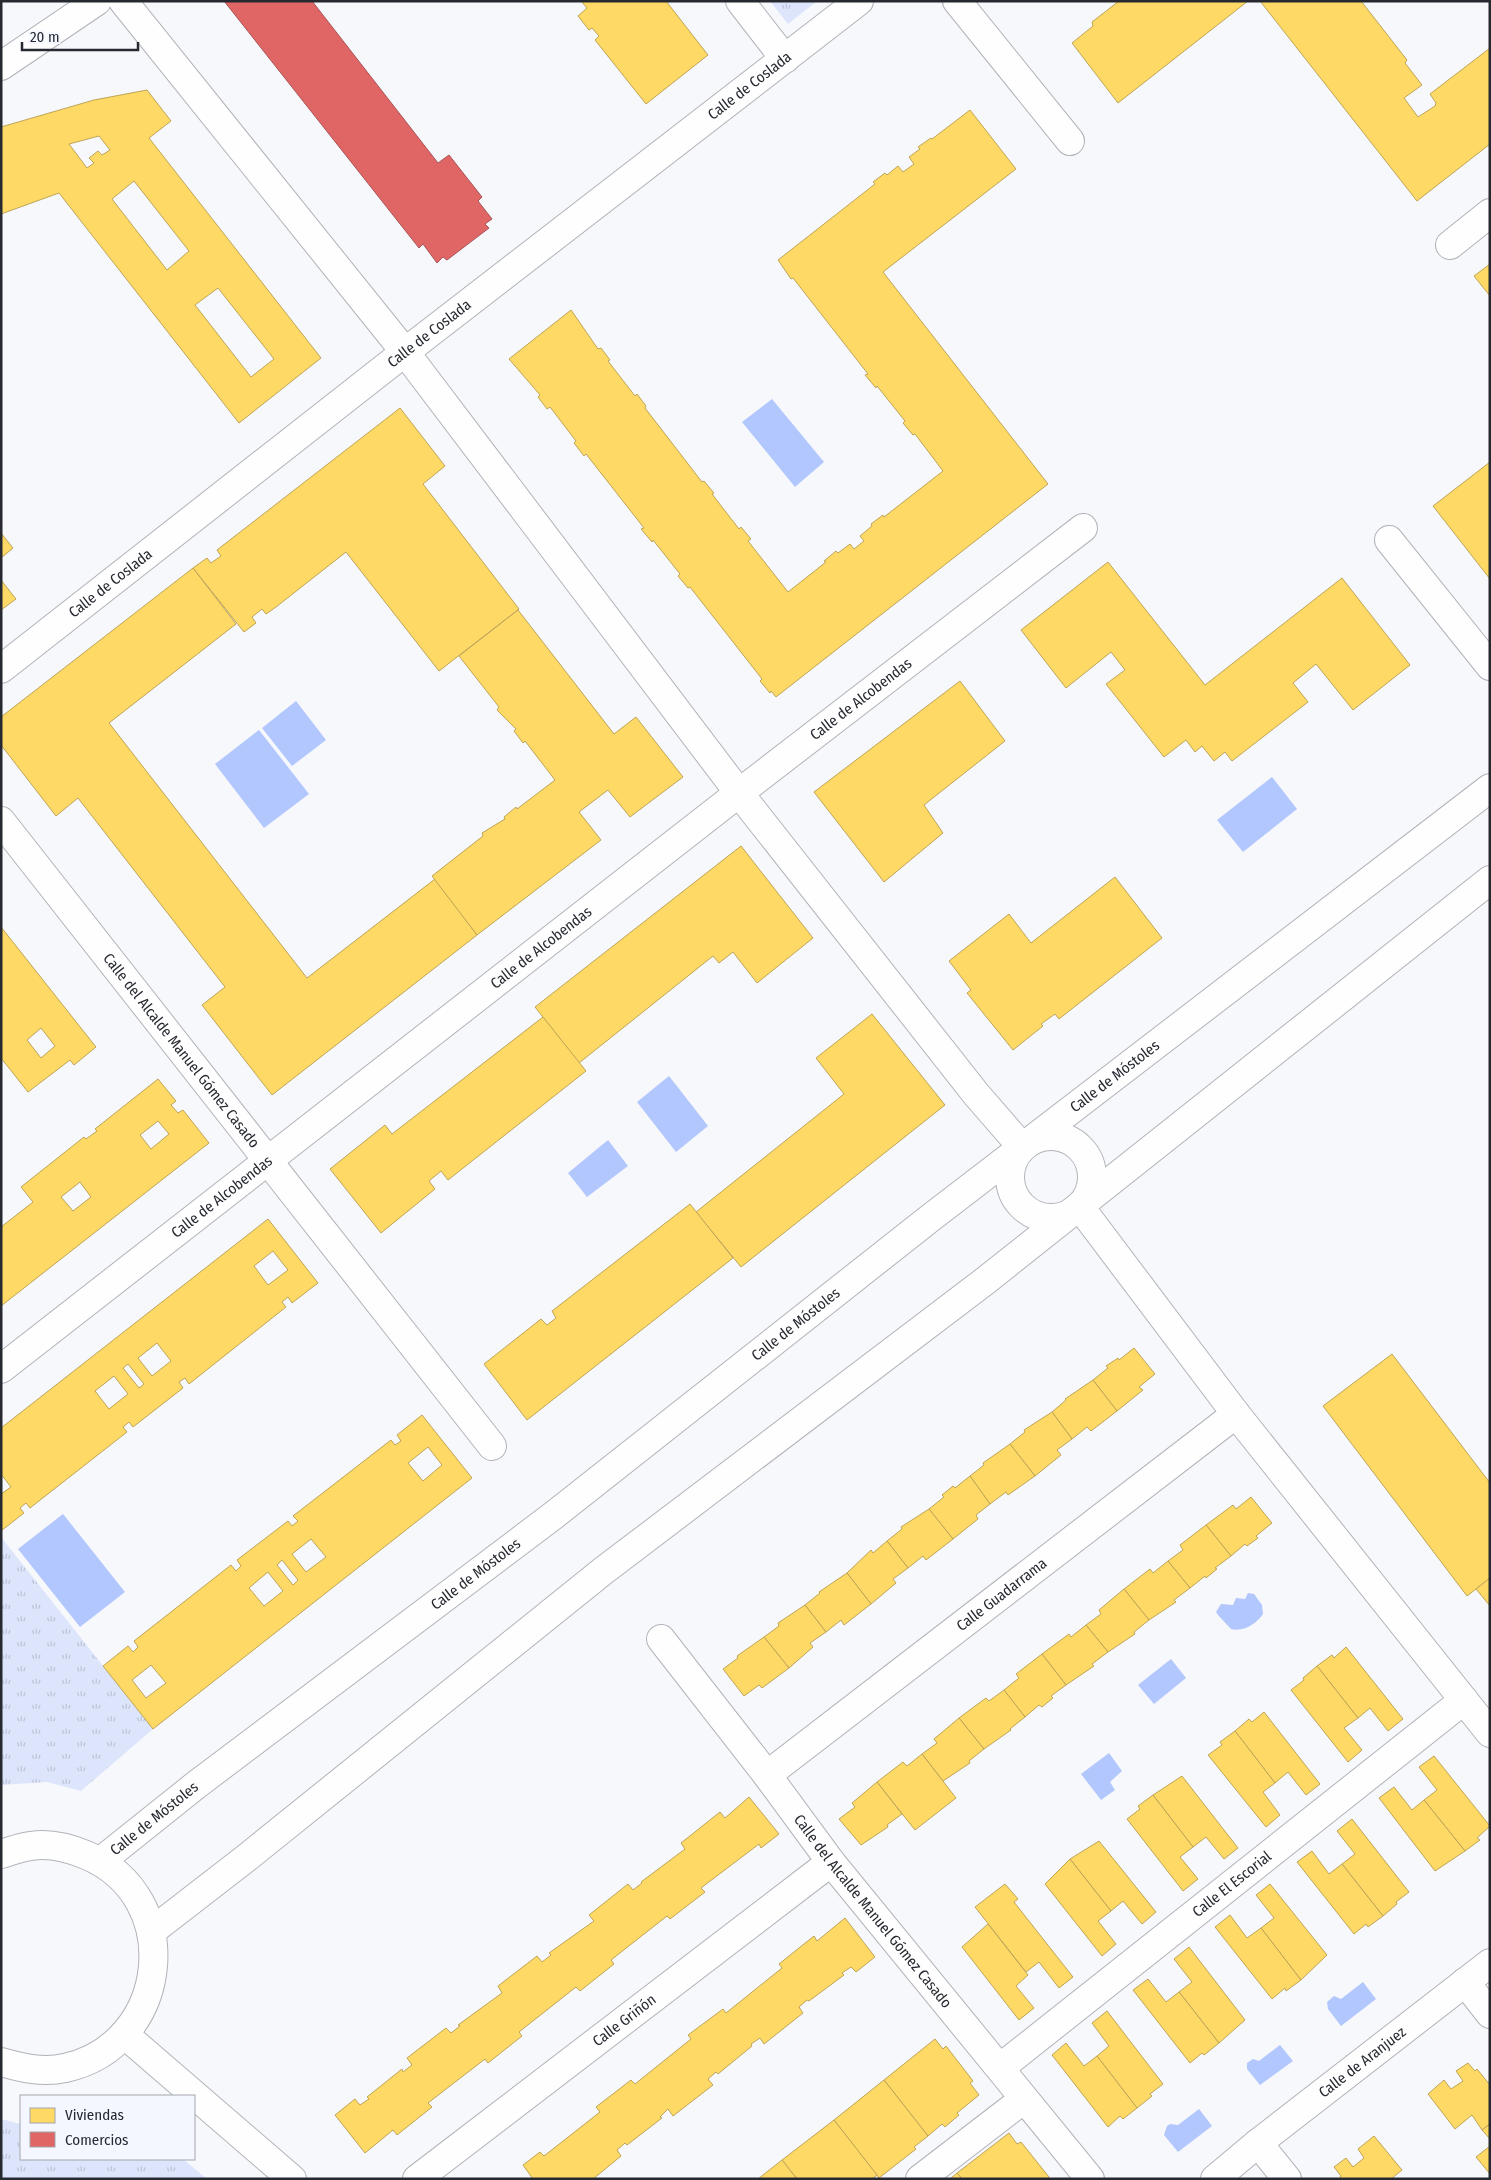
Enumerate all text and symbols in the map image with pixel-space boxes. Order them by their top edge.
scale bar [22,20,139,52]
text: 20 m [30,28,60,46]
street label: Calle de Coslada [704,48,795,124]
street label: Calle de Coslada [384,295,474,371]
street label: Calle de Coslada [65,545,156,621]
street label: Calle de Alcobendas [807,654,915,744]
street label: Calle de Alcobendas [487,903,595,993]
street label: Calle del Alcalde Manuel Gómez Casado [99,950,263,1152]
street label: Calle de Móstoles [1067,1036,1163,1116]
street label: Calle de Alcobendas [168,1152,276,1242]
street label: Calle de Móstoles [748,1284,844,1365]
street label: Calle de Móstoles [427,1534,524,1614]
street label: Calle Guadarrama [953,1554,1050,1635]
street label: Calle de Móstoles [106,1778,202,1859]
street label: Calle del Alcalde Manuel Gómez Casado [790,1811,956,2012]
street label: Calle El Escorial [1189,1847,1275,1921]
street label: Calle Griñón [589,1990,659,2050]
street label: Calle de Aranjuez [1315,2023,1409,2102]
legend [20,2095,195,2160]
text: Viviendas [65,2106,124,2124]
text: Comercios [65,2131,128,2149]

